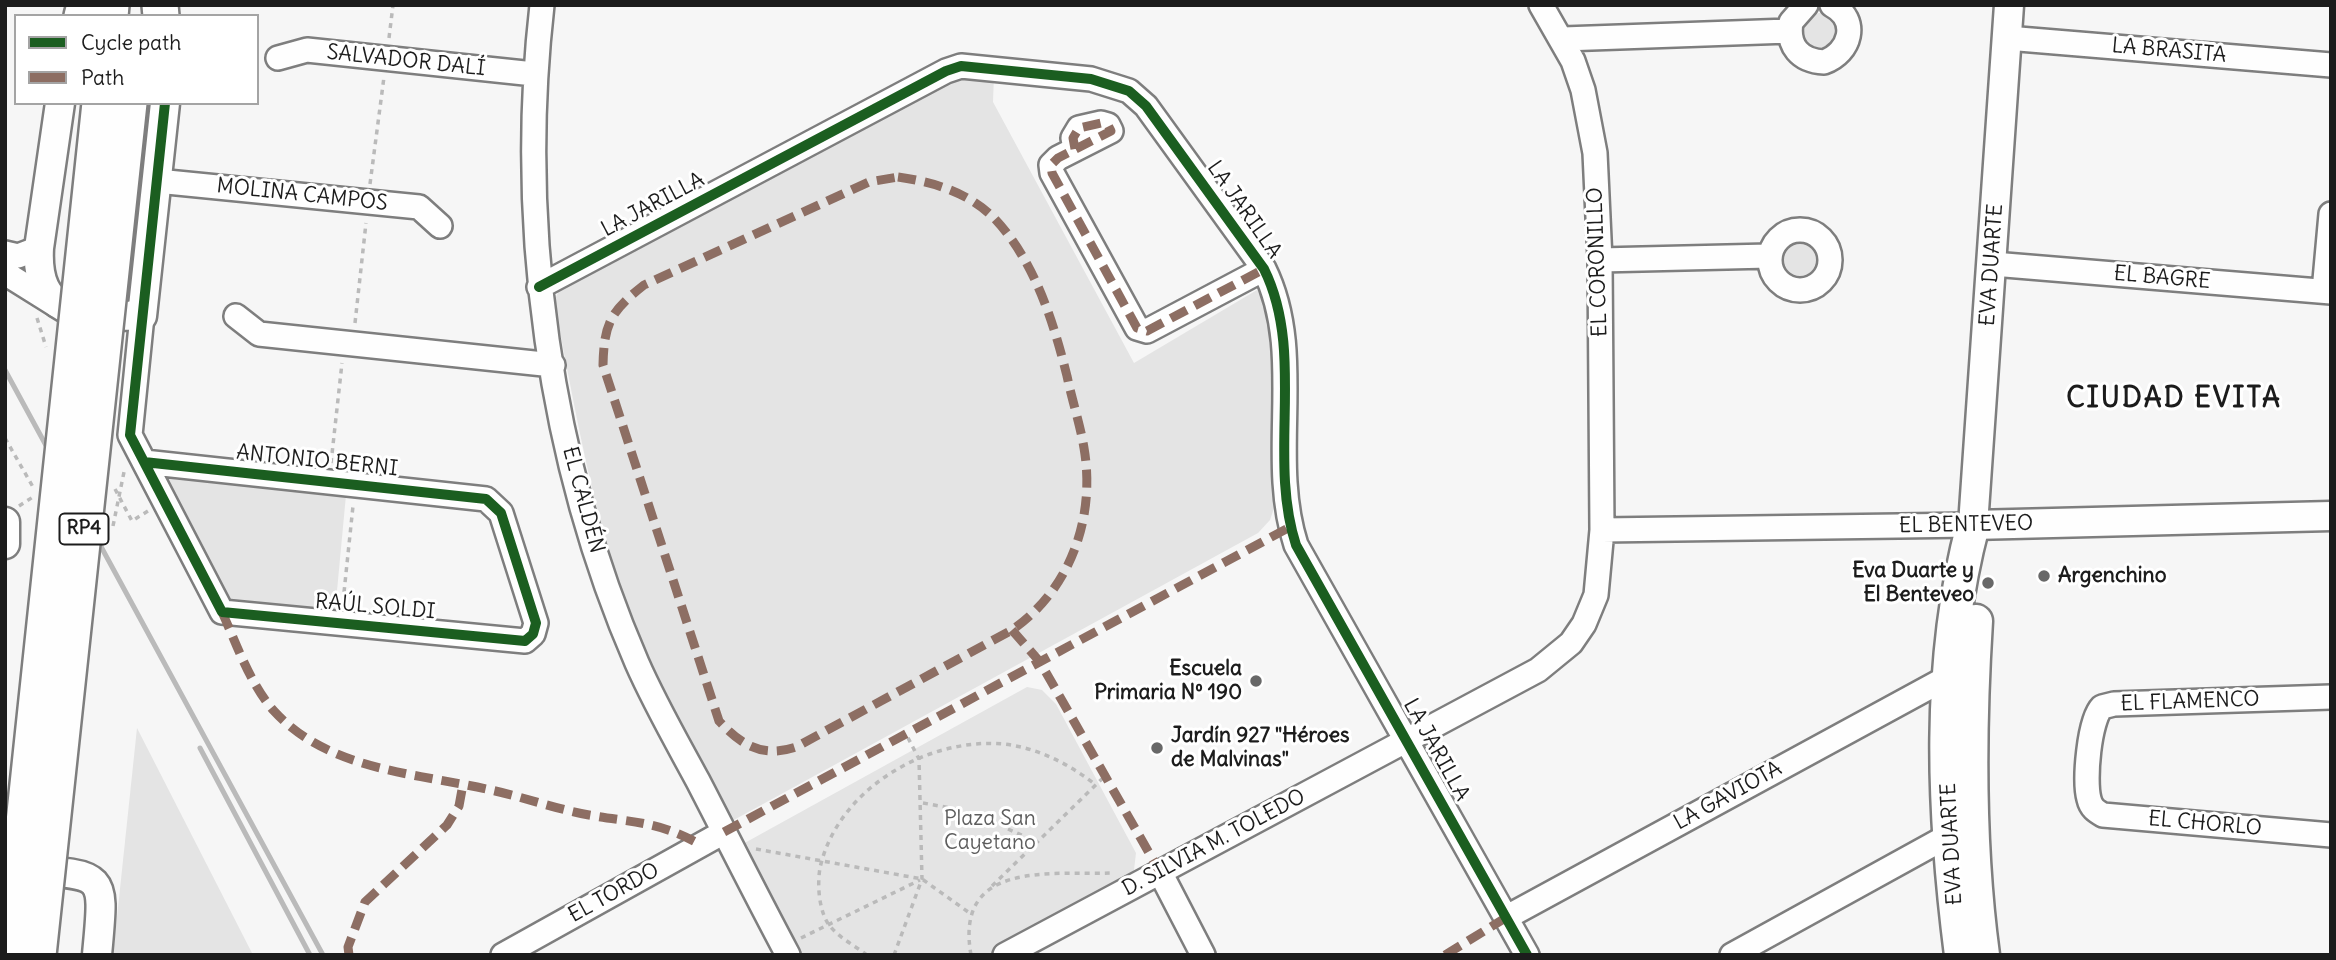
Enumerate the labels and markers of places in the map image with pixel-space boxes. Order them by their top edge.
place label: Eva Duarte y El Benteveo [1852,558,1974,608]
place label: Argenchino [2058,563,2166,589]
marker: Argenchino [2036,568,2052,584]
marker: Eva Duarte y El Benteveo [1980,575,1996,591]
place label: Escuela Primaria Nº 190 [1094,656,1242,706]
marker: Escuela Primaria Nº 190 [1248,673,1264,689]
place label: Jardín 927 "Héroes de Malvinas" [1171,723,1350,773]
marker: Jardín 927 "Héroes de Malvinas" [1149,740,1165,756]

